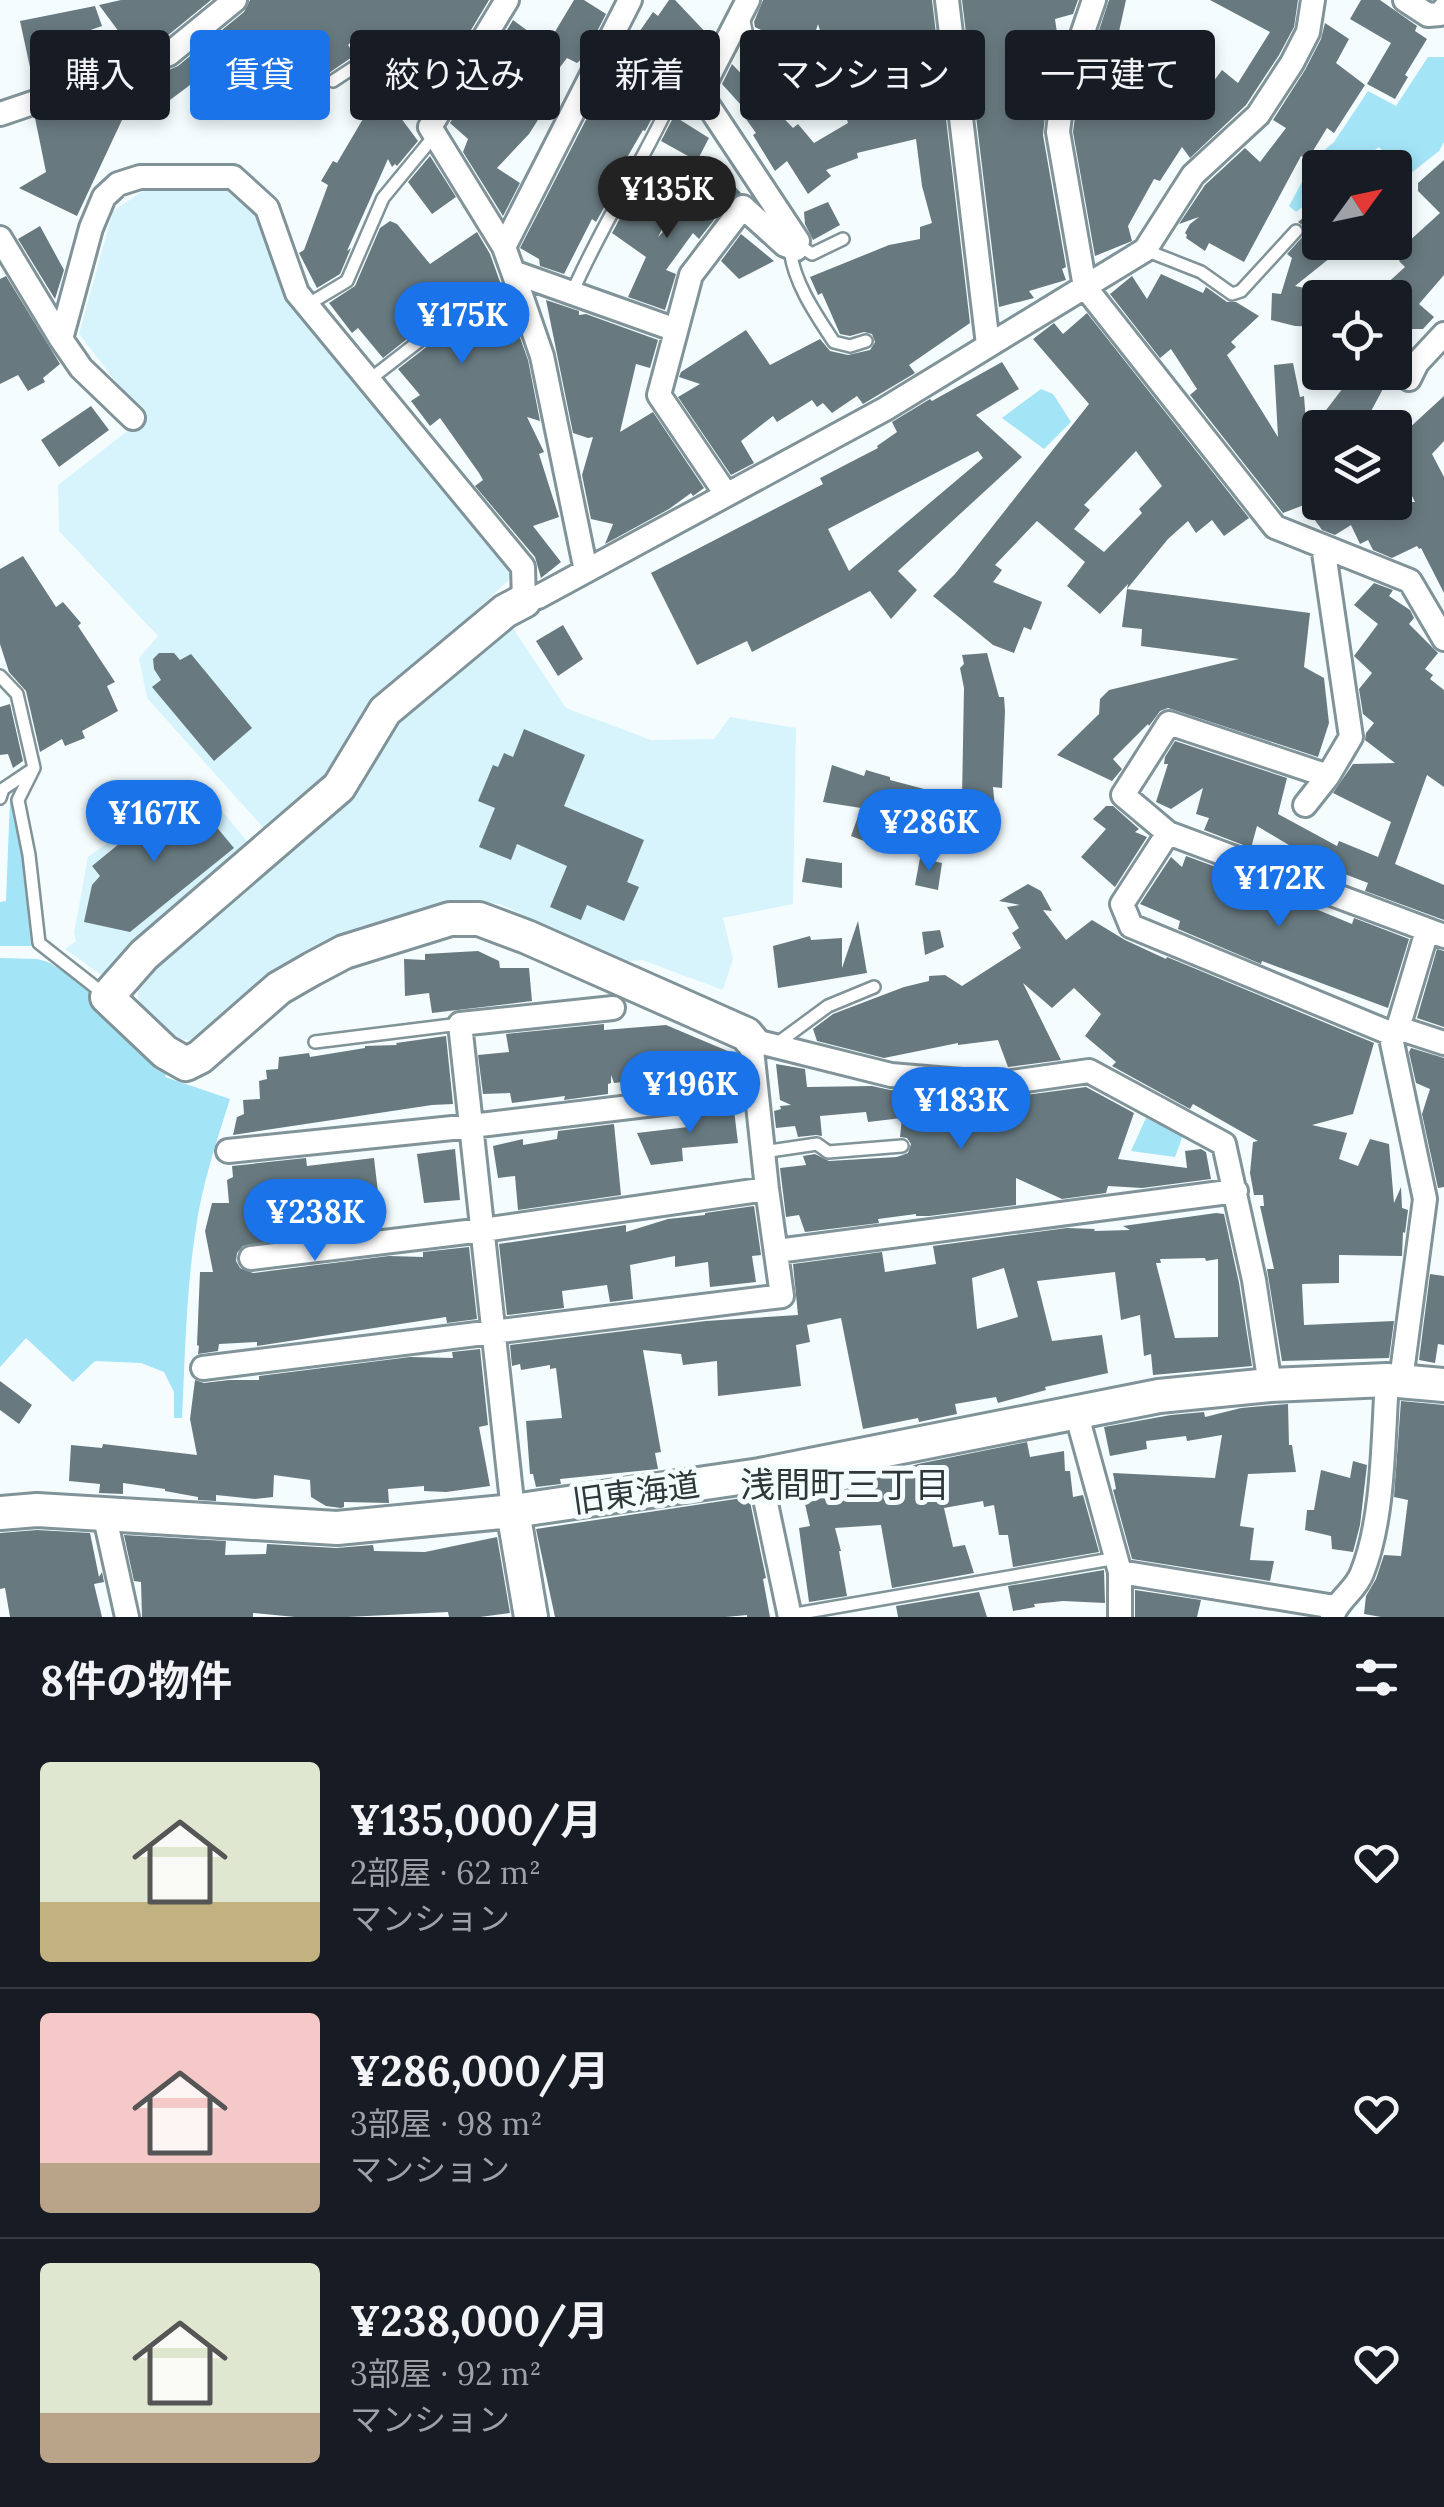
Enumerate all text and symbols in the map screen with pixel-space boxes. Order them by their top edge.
chip: 購入 [30,30,170,120]
chip: 賃貸 [190,30,330,120]
chip: 絞り込み [350,30,560,120]
chip: 新着 [580,30,720,120]
chip: マンション [740,30,985,120]
chip: 一戸建て [1005,30,1215,120]
north arrow [1302,150,1412,260]
map controls [1302,150,1412,520]
pin: ¥135K [597,156,737,241]
text: ¥135K [620,168,714,209]
button: locate [1302,280,1412,390]
pin: ¥175K [392,282,532,367]
text: ¥175K [416,294,508,335]
button: layers [1302,410,1412,520]
pin: ¥167K [84,780,224,865]
pin: ¥286K [859,789,999,874]
text: ¥167K [108,792,200,833]
text: ¥286K [879,801,979,842]
pin: ¥172K [1209,845,1349,930]
text: ¥172K [1234,857,1324,898]
pin: ¥196K [620,1051,760,1136]
text: ¥196K [642,1063,738,1104]
pin: ¥183K [891,1067,1031,1152]
text: ¥183K [913,1079,1009,1120]
pin: ¥238K [245,1179,385,1264]
text: ¥238K [265,1191,365,1232]
district label: 浅間町三丁目 [740,1462,950,1507]
street label: 旧東海道 [570,1463,702,1522]
icon: filters [1349,1650,1404,1705]
text: 8件の物件 [40,1654,232,1708]
text: ¥135,000/月 [350,1793,602,1847]
icon: home [120,1802,240,1922]
icon: heart [1349,1835,1404,1890]
text: 2部屋 · 62 m² [350,1852,541,1893]
text: マンション [350,1898,510,1939]
text: ¥286,000/月 [350,2044,610,2098]
icon: home [120,2053,240,2173]
icon: heart [1349,2086,1404,2141]
text: 3部屋 · 98 m² [350,2103,542,2144]
text: マンション [350,2149,510,2190]
text: ¥238,000/月 [350,2294,609,2348]
icon: home [120,2303,240,2423]
icon: heart [1349,2336,1404,2391]
text: 3部屋 · 92 m² [350,2353,542,2394]
text: マンション [350,2399,510,2440]

